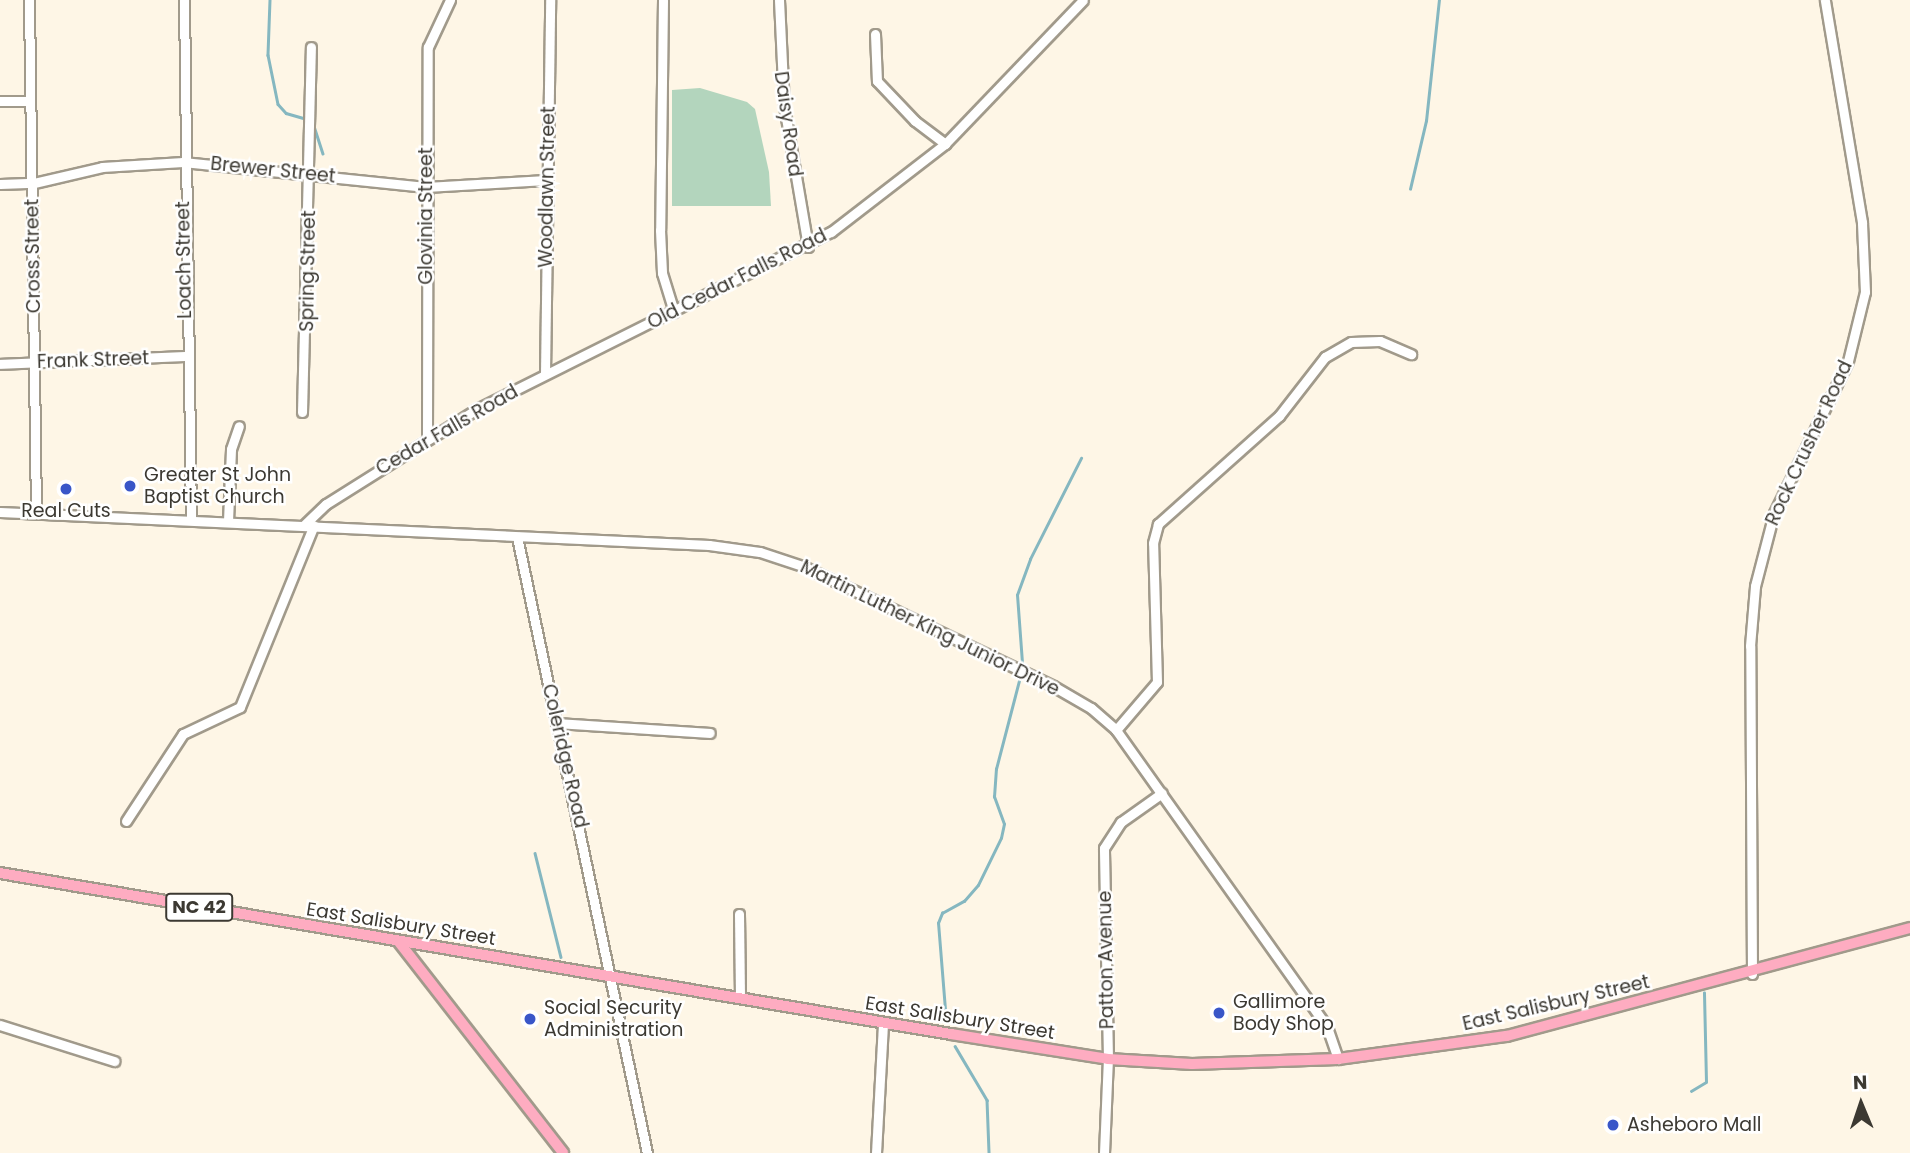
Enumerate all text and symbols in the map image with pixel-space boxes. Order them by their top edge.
street label: Daisy Road [769,70,807,178]
street label: Woodlawn Street [534,106,560,268]
street label: Glovinia Street [415,147,437,285]
street label: Brewer Street [209,152,337,188]
street label: Cross Street [21,199,45,313]
street label: Loach Street [172,201,196,319]
street label: Spring Street [296,210,320,332]
street label: Old Cedar Falls Road [644,224,830,334]
street label: Frank Street [37,347,149,373]
street label: Rock Crusher Road [1761,357,1857,529]
street label: Cedar Falls Road [372,380,522,480]
place label: Greater St John Baptist Church [144,464,291,508]
marker: Greater St John Baptist Church [122,478,138,494]
marker: Real Cuts [58,481,74,497]
place label: Real Cuts [21,500,111,522]
street label: Martin Luther King Junior Drive [797,555,1063,701]
street label: Coleridge Road [537,682,593,830]
street label: Patton Avenue [1093,891,1119,1029]
road number: NC 42 [164,893,234,922]
street label: East Salisbury Street [305,898,497,950]
street label: East Salisbury Street [1460,970,1652,1036]
place label: Gallimore Body Shop [1233,991,1334,1035]
street label: East Salisbury Street [864,992,1056,1044]
place label: Social Security Administration [544,997,683,1041]
marker: Gallimore Body Shop [1211,1005,1227,1021]
marker: Social Security Administration [522,1011,538,1027]
north arrow [1826,1069,1896,1139]
text: N [1853,1069,1868,1096]
place label: Asheboro Mall [1627,1114,1762,1136]
marker: Asheboro Mall [1605,1117,1621,1133]

